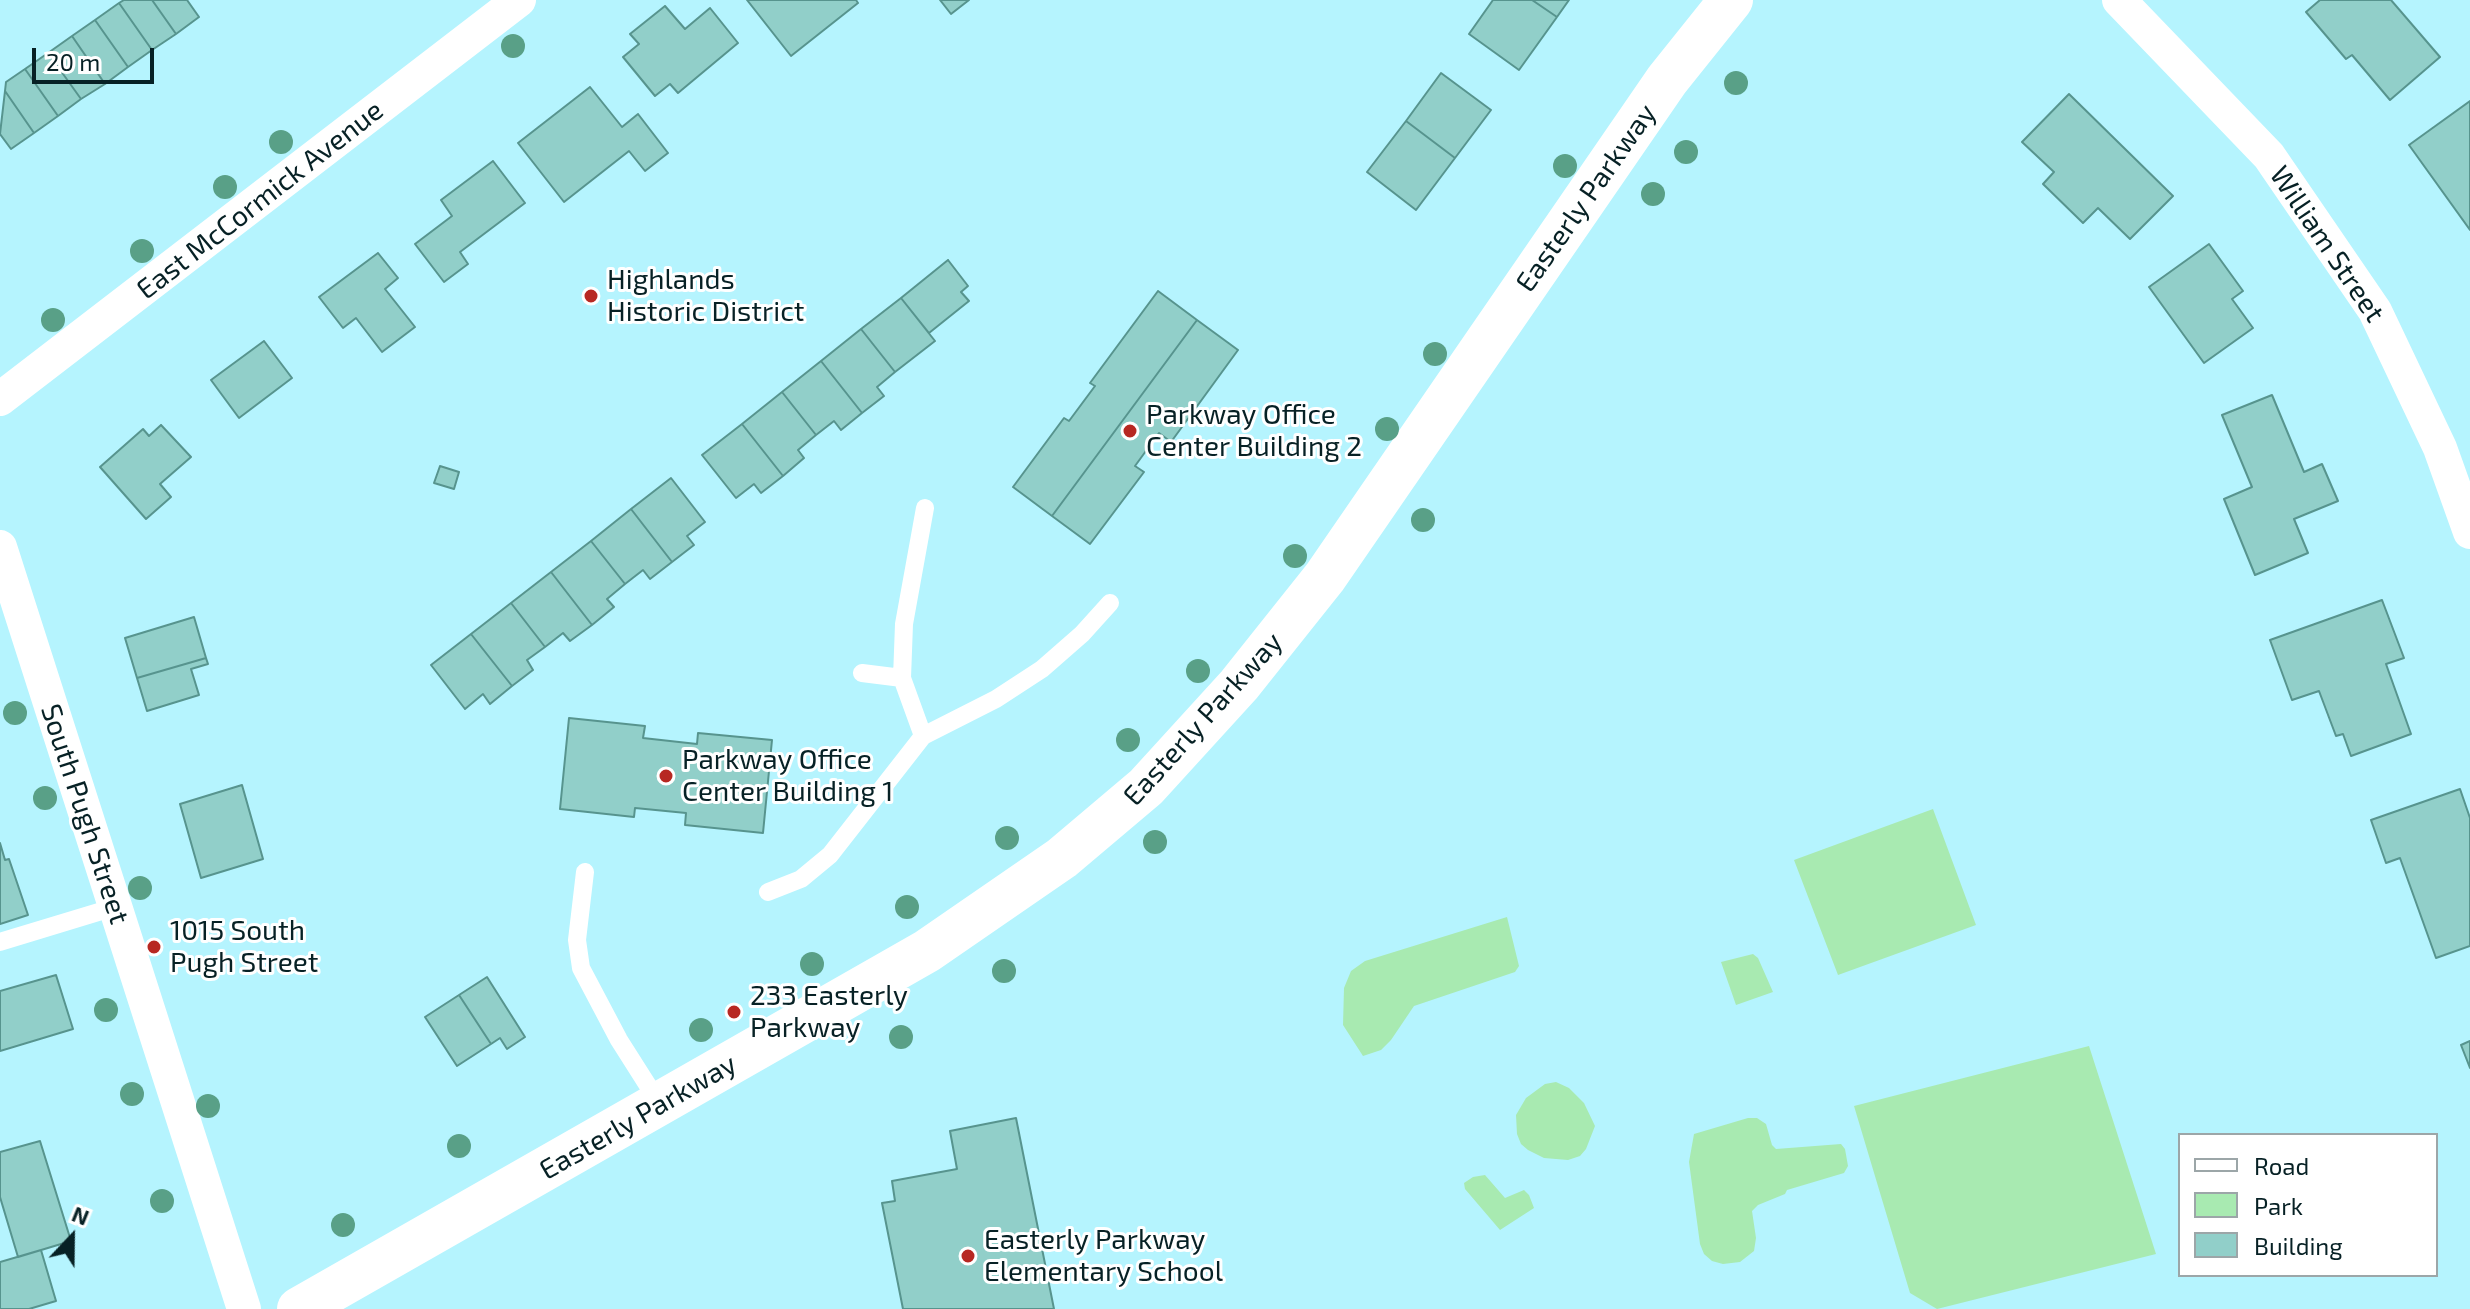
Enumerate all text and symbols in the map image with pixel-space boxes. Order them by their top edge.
scale bar [36,32,158,82]
text: 20 m [46,47,100,76]
street label: East McCormick Avenue [130,93,390,307]
street label: Easterly Parkway [1509,98,1663,298]
street label: William Street [2262,160,2392,328]
place label: Highlands Historic District [607,263,805,329]
marker: Highlands Historic District [582,287,600,305]
place label: Parkway Office Center Building 2 [1146,398,1362,464]
marker: Parkway Office Center Building 2 [1121,422,1139,440]
street label: Easterly Parkway [1116,625,1290,813]
street label: South Pugh Street [34,700,136,928]
place label: Parkway Office Center Building 1 [682,743,893,809]
marker: Parkway Office Center Building 1 [657,767,675,785]
place label: 1015 South Pugh Street [170,914,318,980]
marker: 1015 South Pugh Street [145,938,163,956]
place label: 233 Easterly Parkway [750,979,908,1045]
marker: 233 Easterly Parkway [725,1003,743,1021]
street label: Easterly Parkway [534,1047,742,1187]
legend [2178,1133,2438,1277]
text: Road [2254,1151,2309,1180]
text: Park [2254,1191,2303,1220]
north arrow [32,1197,112,1277]
text: N [69,1200,93,1230]
place label: Easterly Parkway Elementary School [984,1223,1223,1289]
text: Building [2254,1231,2343,1260]
marker: Easterly Parkway Elementary School [959,1247,977,1265]

